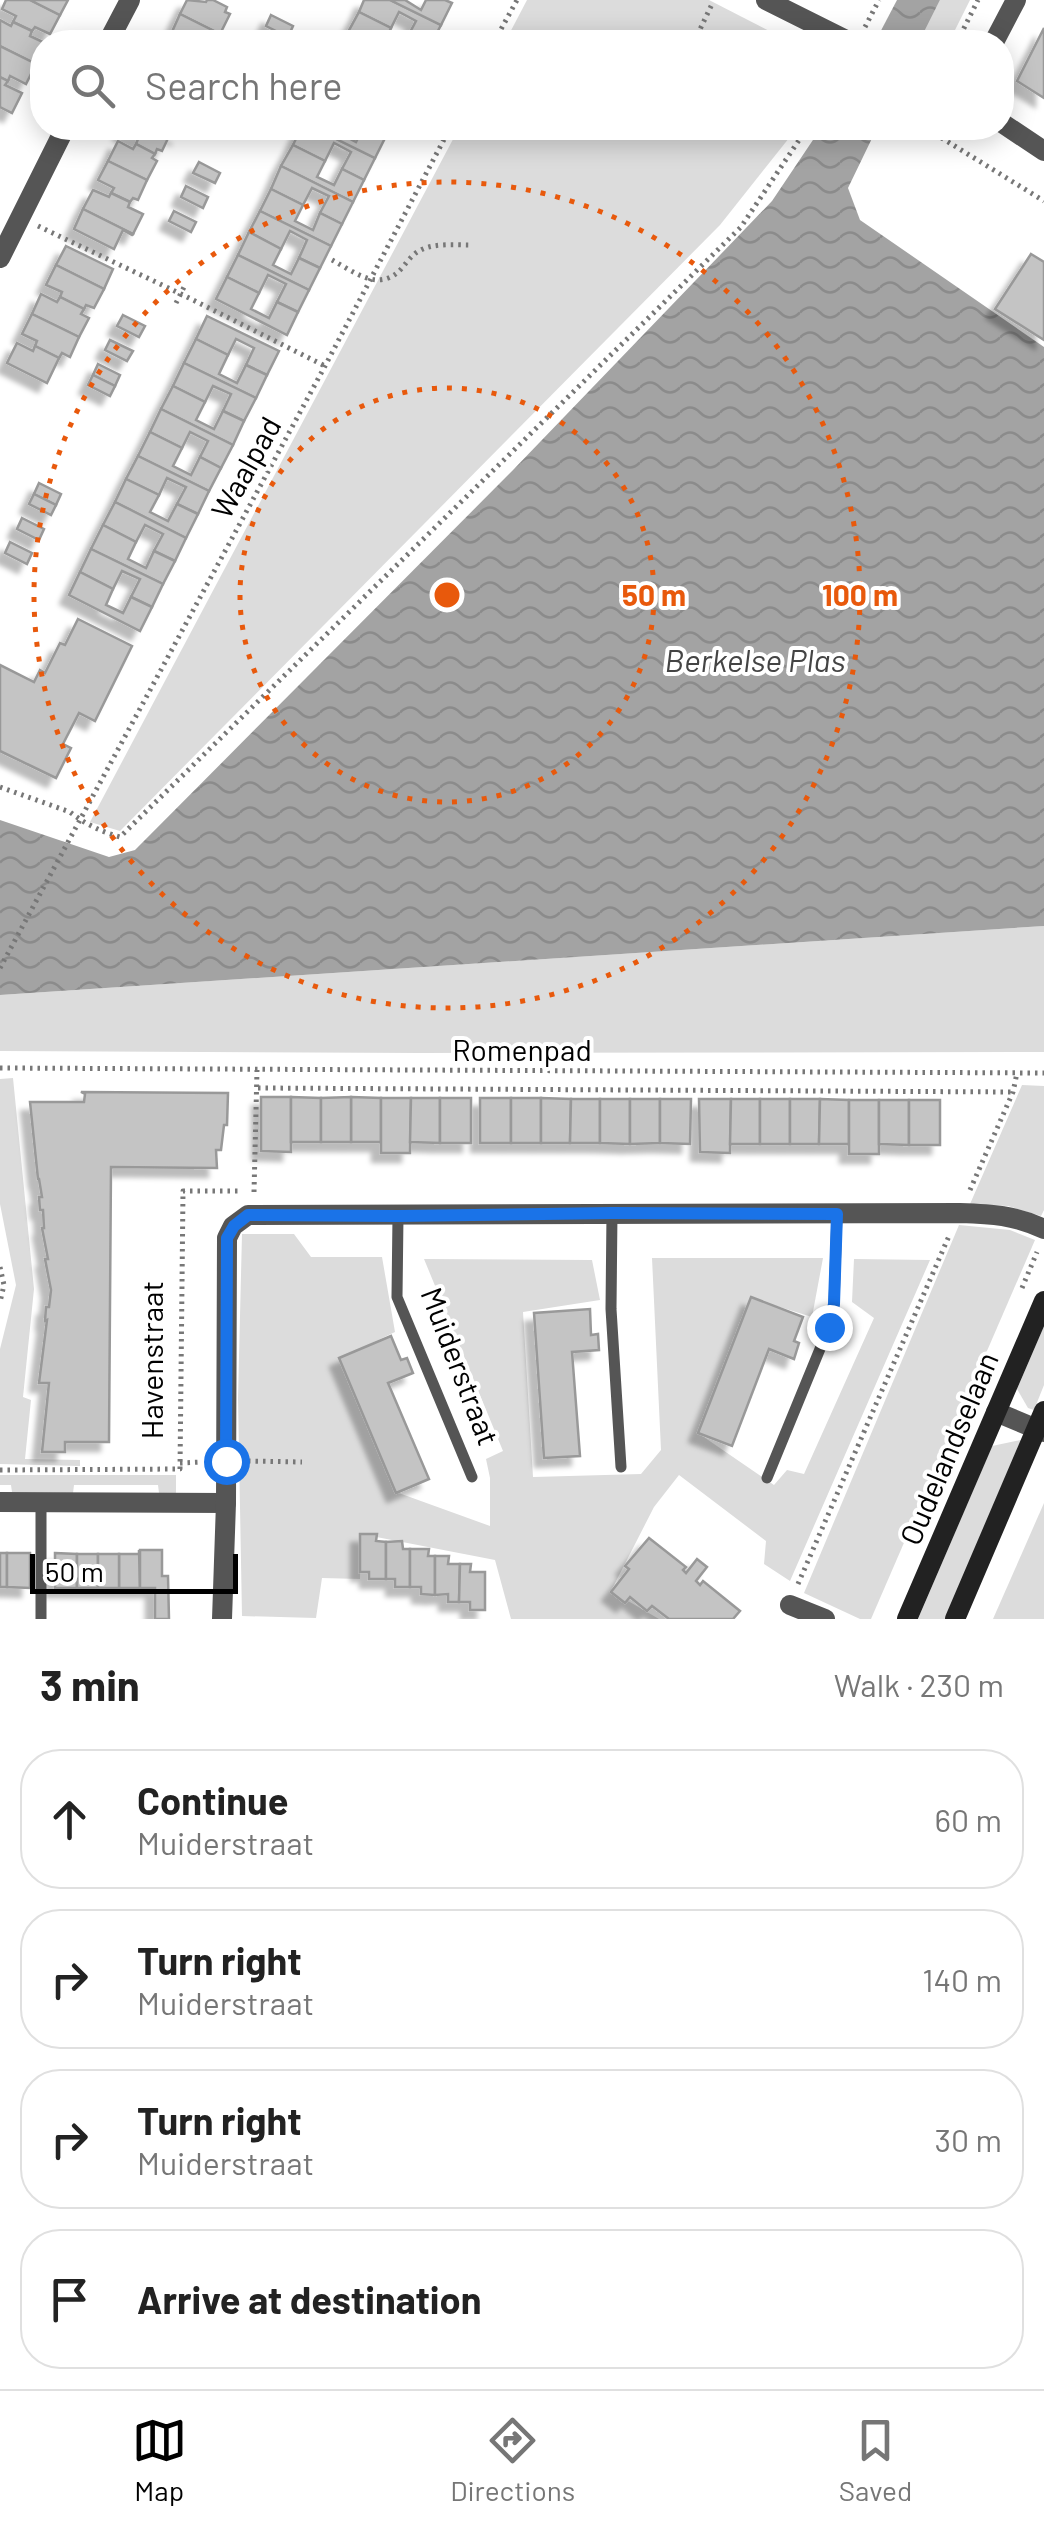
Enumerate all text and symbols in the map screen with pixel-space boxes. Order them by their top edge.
search box [30,30,1014,140]
icon: search [65,58,120,113]
text: Search here [145,62,343,108]
street label: Waalpad [202,410,288,524]
text: 50 m [622,576,686,612]
text: 100 m [822,576,898,612]
centre of rings [429,577,465,613]
water label: Berkelse Plas [665,640,846,678]
street label: Romenpad [452,1031,592,1067]
street label: Havenstraat [133,1281,169,1439]
street label: Muiderstraat [414,1282,508,1450]
route end [807,1305,853,1351]
street label: Oudelandselaan [891,1346,1005,1550]
route start [204,1439,250,1485]
scale bar [30,1549,238,1594]
text: 50 m [45,1554,104,1588]
text: 3 min [40,1659,140,1709]
text: Walk · 230 m [834,1665,1004,1703]
text: Continue [137,1777,288,1823]
icon: ahead [42,1792,97,1847]
text: 60 m [935,1800,1002,1838]
text: Muiderstraat [137,1823,314,1861]
text: Turn right [137,1937,302,1983]
icon: right [42,1952,97,2007]
text: 140 m [922,1960,1002,1998]
text: Muiderstraat [137,1983,314,2021]
text: Turn right [137,2097,302,2143]
icon: right [42,2112,97,2167]
text: 30 m [935,2120,1002,2158]
text: Muiderstraat [137,2143,314,2181]
icon: arrive [42,2272,97,2327]
text: Arrive at destination [137,2276,482,2322]
tab: Map [132,2413,187,2507]
tab: Directions [450,2413,575,2507]
tab: Saved [839,2413,912,2507]

